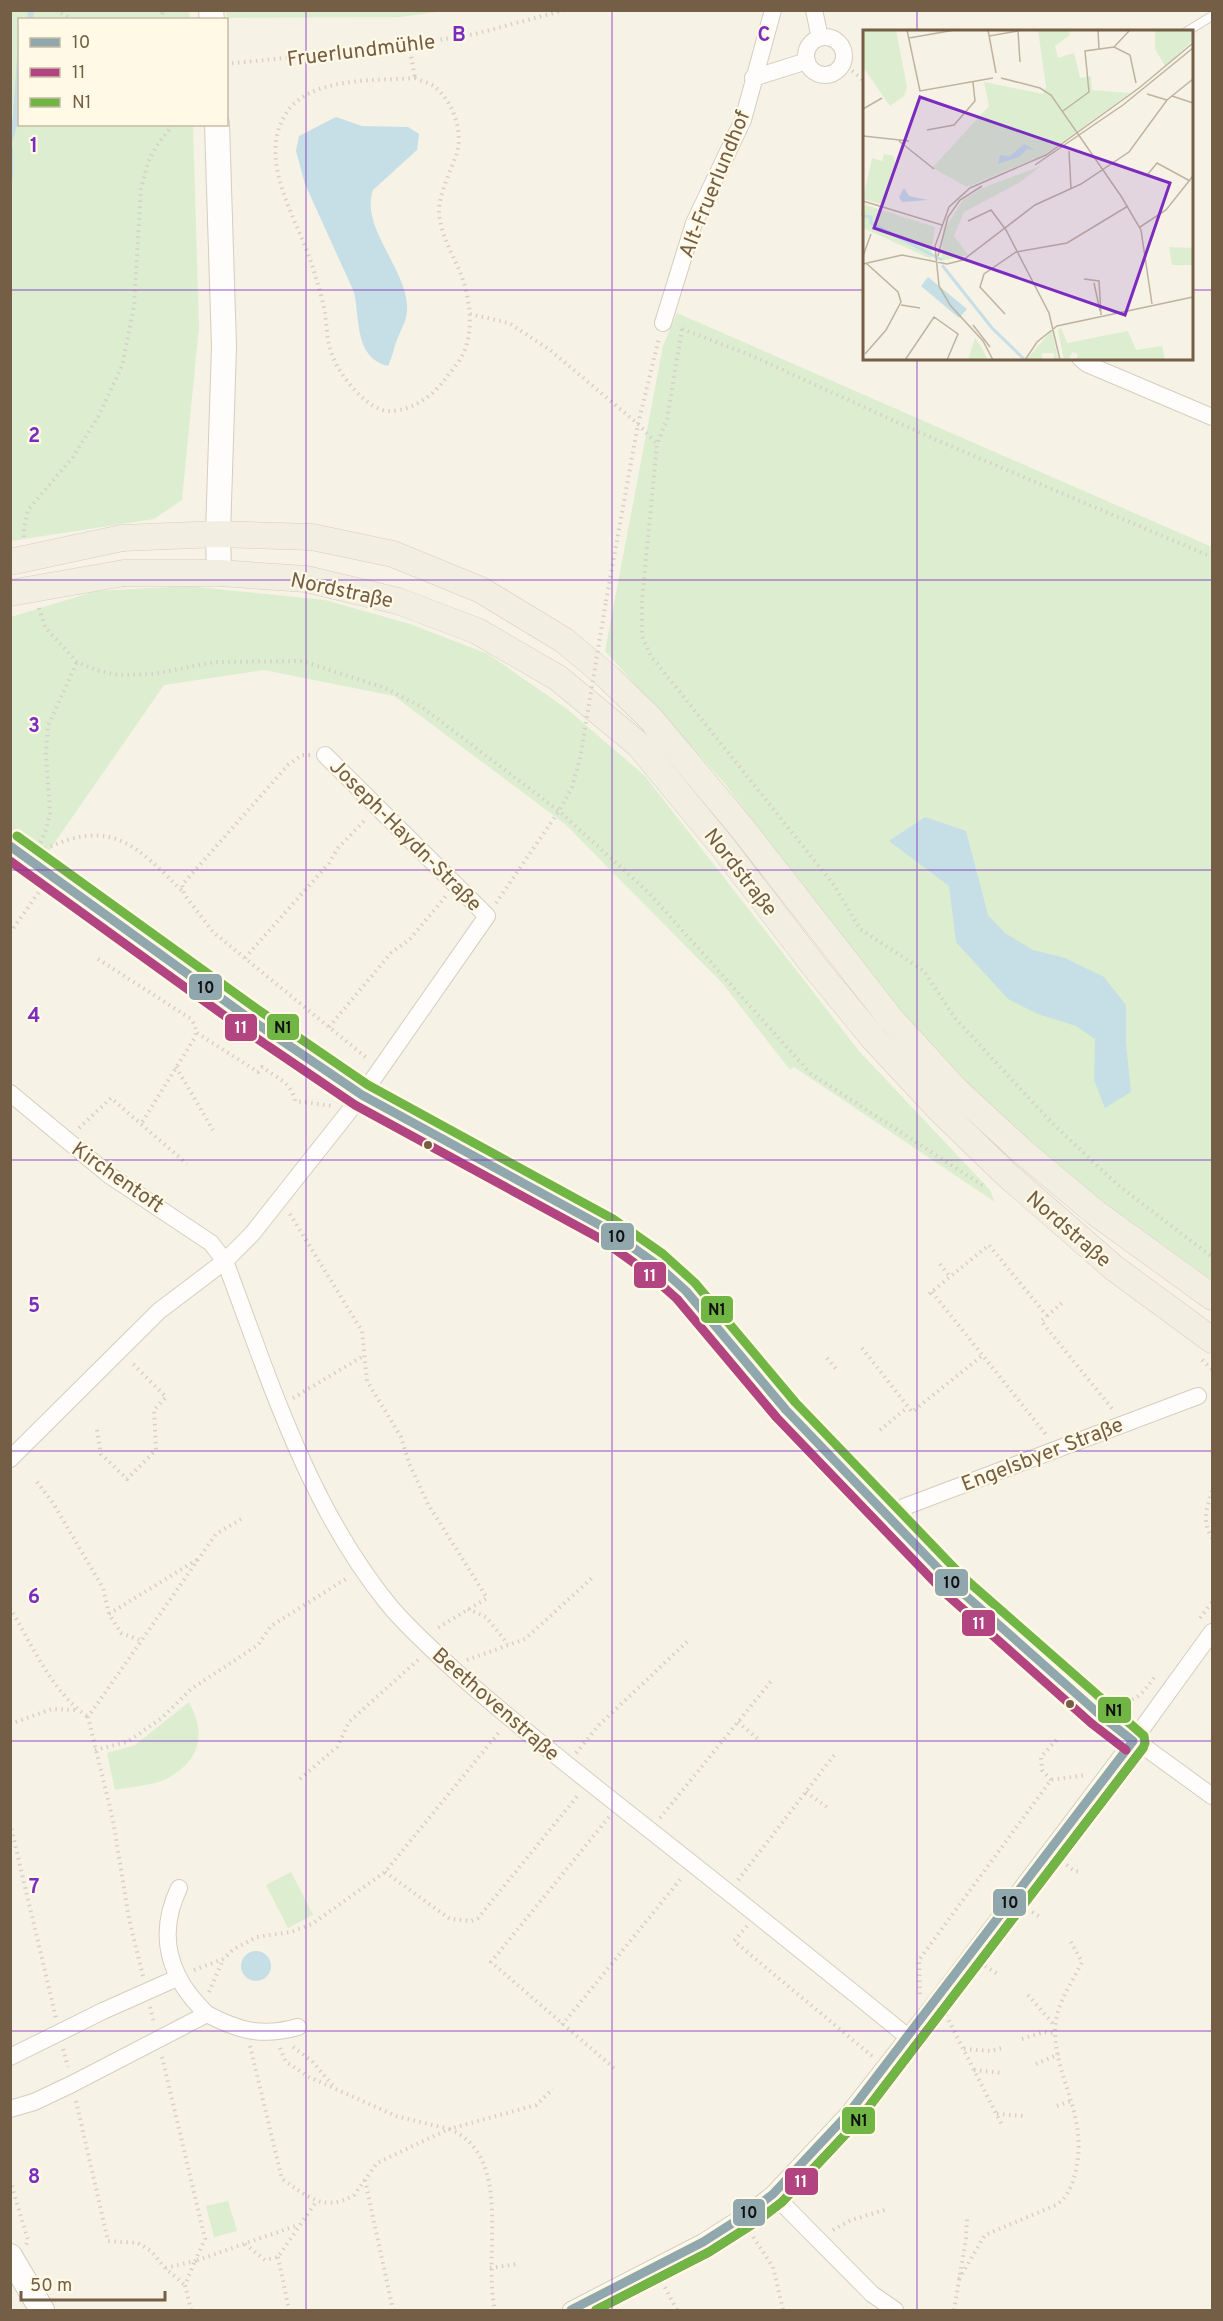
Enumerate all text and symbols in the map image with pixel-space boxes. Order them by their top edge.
legend [18,18,228,126]
text: B [452,23,466,49]
text: C [758,23,770,49]
street label: Fruerlundmühle [286,29,437,74]
inset map [863,30,1193,360]
text: 10 [72,32,90,55]
text: 11 [72,62,85,85]
text: N1 [72,92,91,115]
street label: Alt-Fruerlundhof [674,107,757,262]
text: 1 [30,134,38,160]
text: 2 [28,424,40,450]
street label: Nordstraße [288,567,396,616]
text: 3 [28,714,40,740]
street label: Joseph-Haydn-Straße [323,754,487,918]
street label: Nordstraße [697,823,783,922]
line badge: 10 [188,973,223,1001]
text: 10 [198,979,214,999]
text: 4 [28,1004,40,1030]
line badge: 11 [224,1013,258,1042]
line badge: N1 [266,1013,300,1041]
text: 11 [235,1019,247,1039]
text: N1 [274,1019,292,1039]
street label: Kirchentoft [66,1137,169,1220]
unlabelled marker [422,1139,434,1151]
street label: Nordstraße [1020,1186,1116,1275]
line badge: 10 [600,1222,635,1251]
text: 10 [609,1228,625,1248]
line badge: 11 [633,1261,667,1289]
text: 11 [644,1267,656,1287]
text: 5 [28,1294,40,1320]
line badge: N1 [700,1295,734,1324]
text: N1 [708,1301,726,1321]
street label: Engelsbyer Straße [958,1412,1127,1499]
line badge: 10 [934,1568,969,1597]
text: 10 [944,1574,960,1594]
text: 6 [28,1585,40,1611]
line badge: 11 [961,1609,996,1637]
text: 11 [973,1615,985,1635]
street label: Beethovenstraße [426,1642,564,1768]
line badge: N1 [1097,1696,1132,1724]
unlabelled marker [1064,1698,1076,1710]
text: N1 [1105,1702,1123,1722]
text: 7 [29,1875,39,1901]
line badge: 10 [992,1888,1027,1917]
text: 10 [1002,1894,1018,1914]
line badge: N1 [841,2106,876,2135]
text: N1 [850,2112,868,2132]
text: 8 [28,2165,40,2191]
line badge: 11 [784,2167,819,2196]
text: 11 [795,2173,807,2193]
line badge: 10 [732,2198,766,2227]
text: 10 [741,2204,757,2224]
scale bar [21,2264,165,2302]
text: 50 m [30,2275,72,2298]

